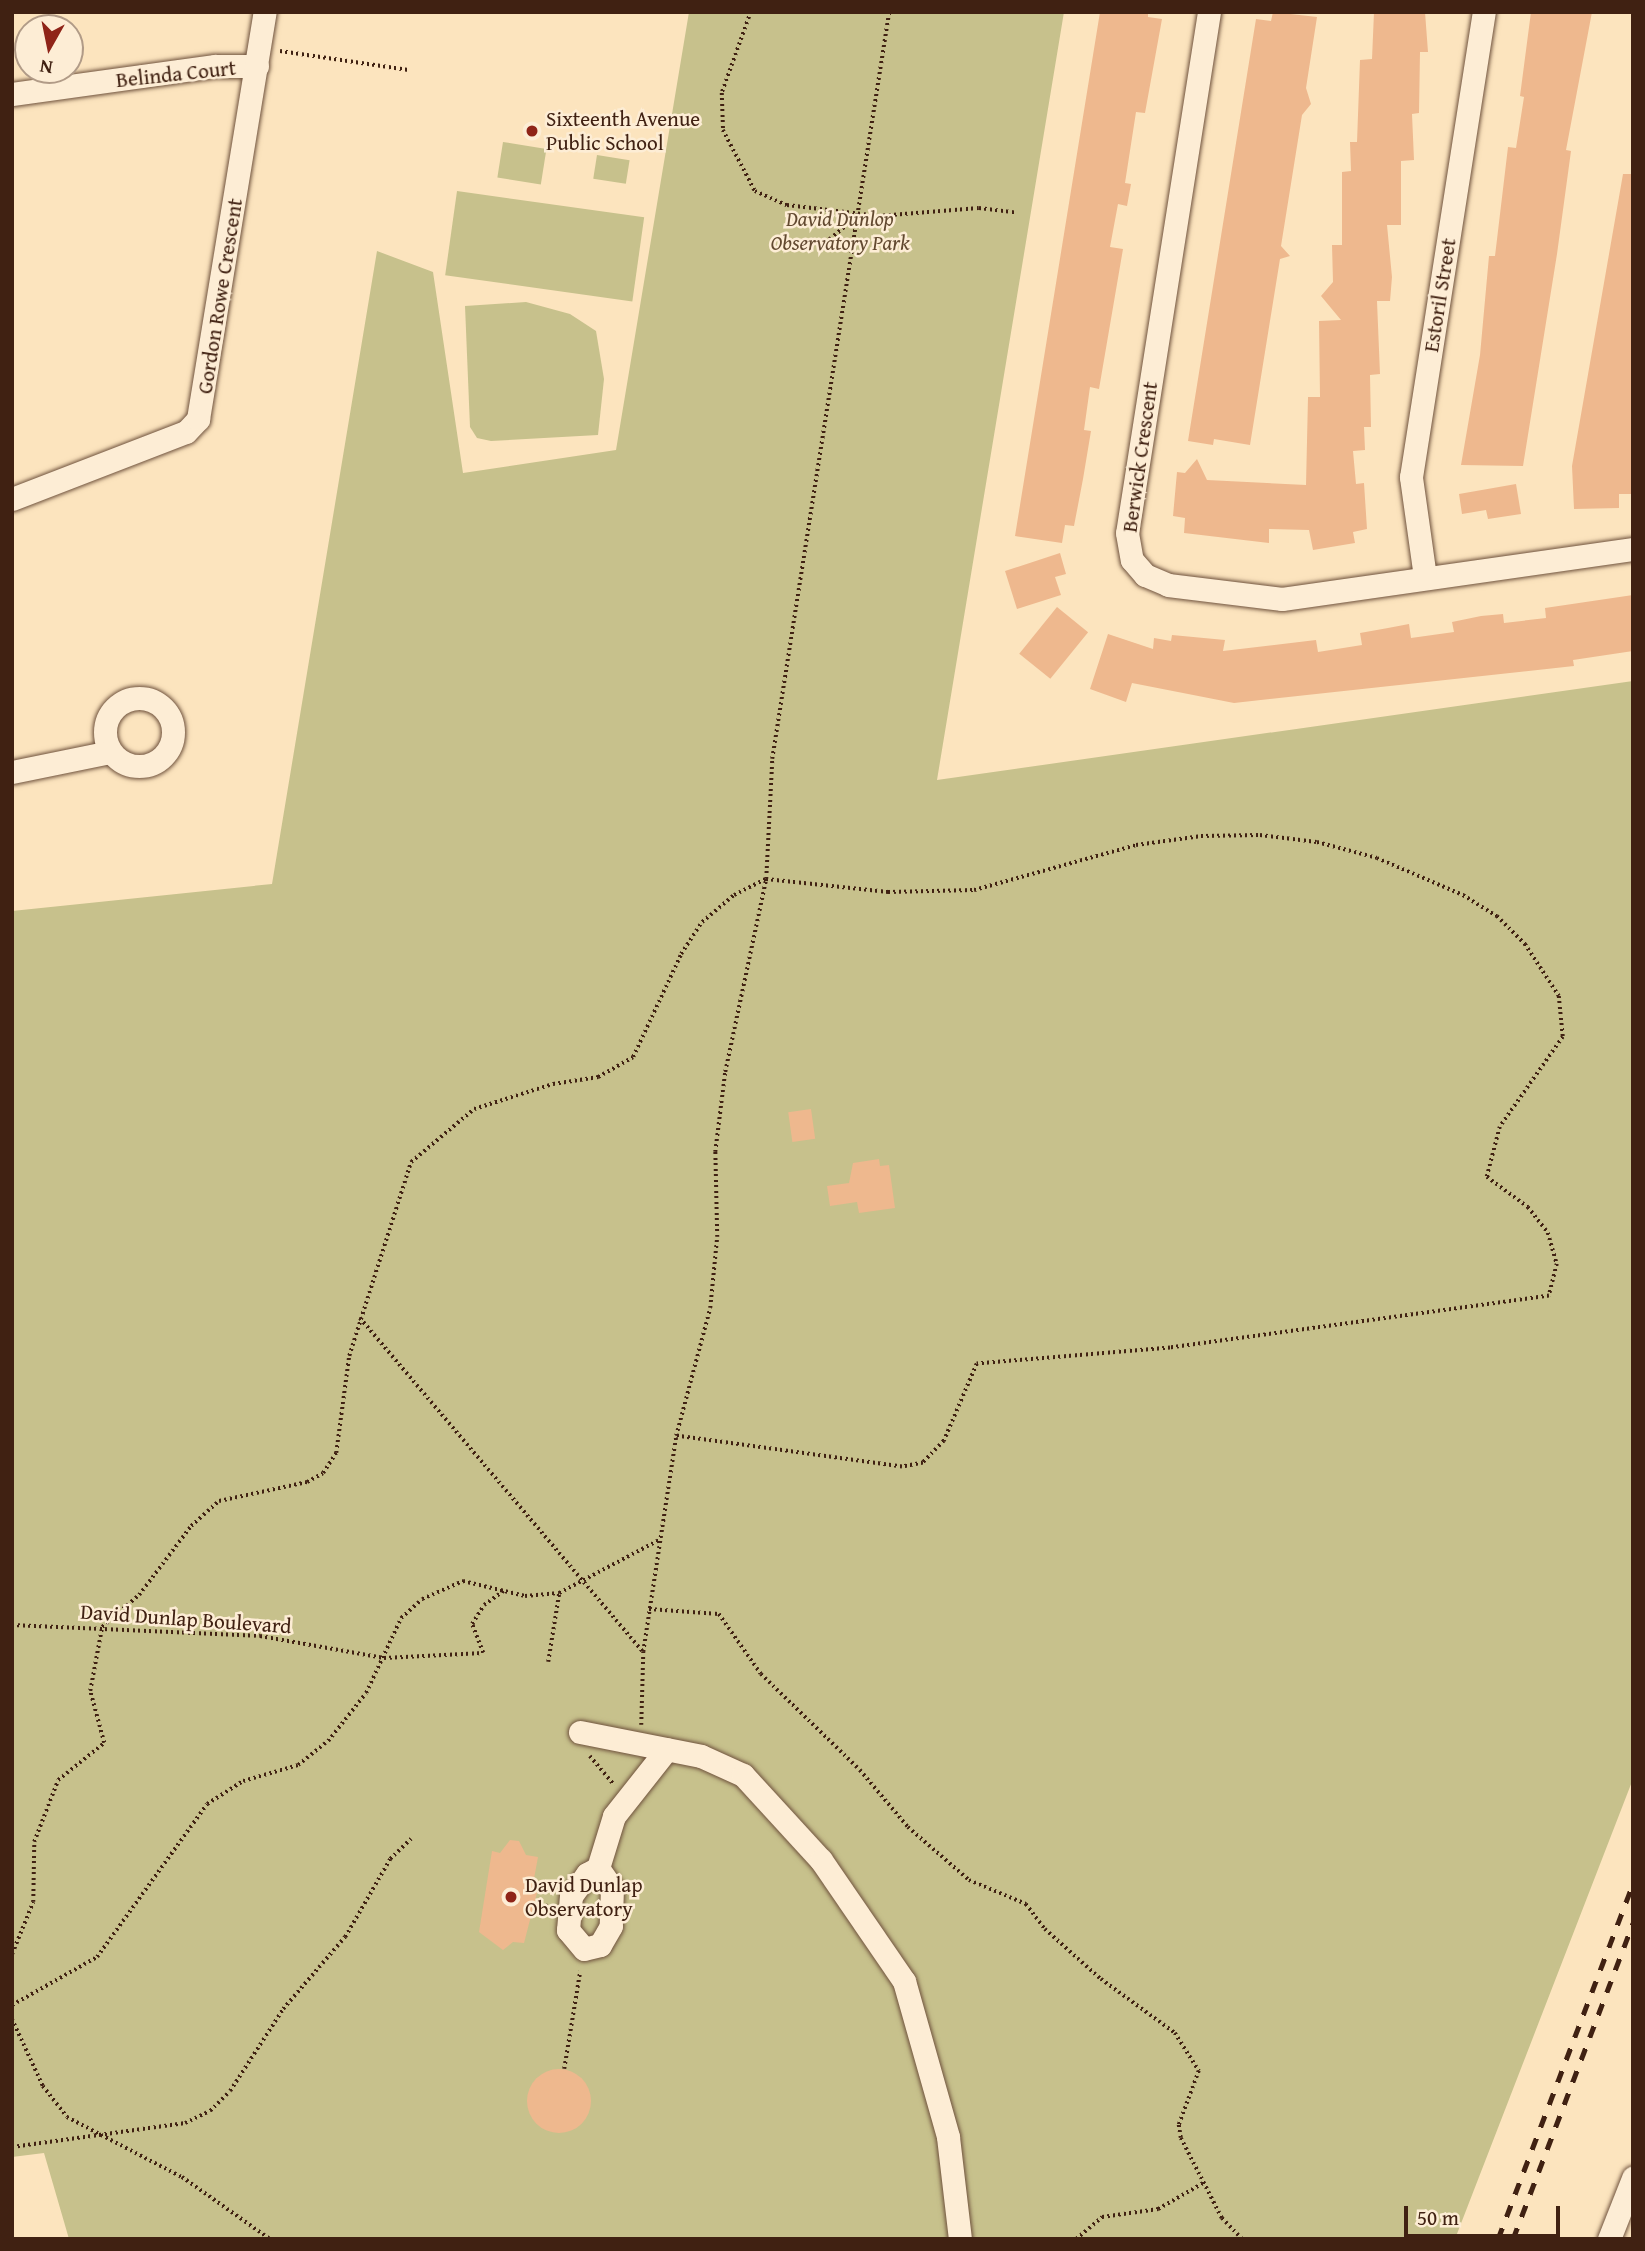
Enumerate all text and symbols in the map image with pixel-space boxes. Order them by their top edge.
north arrow [14,14,84,84]
text: N [38,53,54,83]
street label: Belinda Court [115,55,237,93]
place label: Sixteenth Avenue Public School [546,106,700,156]
marker: Sixteenth Avenue Public School [524,123,540,139]
street label: Gordon Rowe Crescent [192,196,248,396]
park label: David Dunlop Observatory Park [770,206,910,256]
street label: Estoril Street [1419,236,1461,354]
street label: Berwick Crescent [1117,380,1163,534]
street label: David Dunlap Boulevard [80,1599,292,1639]
place label: David Dunlap Observatory [525,1872,643,1922]
marker: David Dunlap Observatory [503,1889,519,1905]
scale bar [1407,2192,1563,2236]
text: 50 m [1417,2202,1459,2233]

